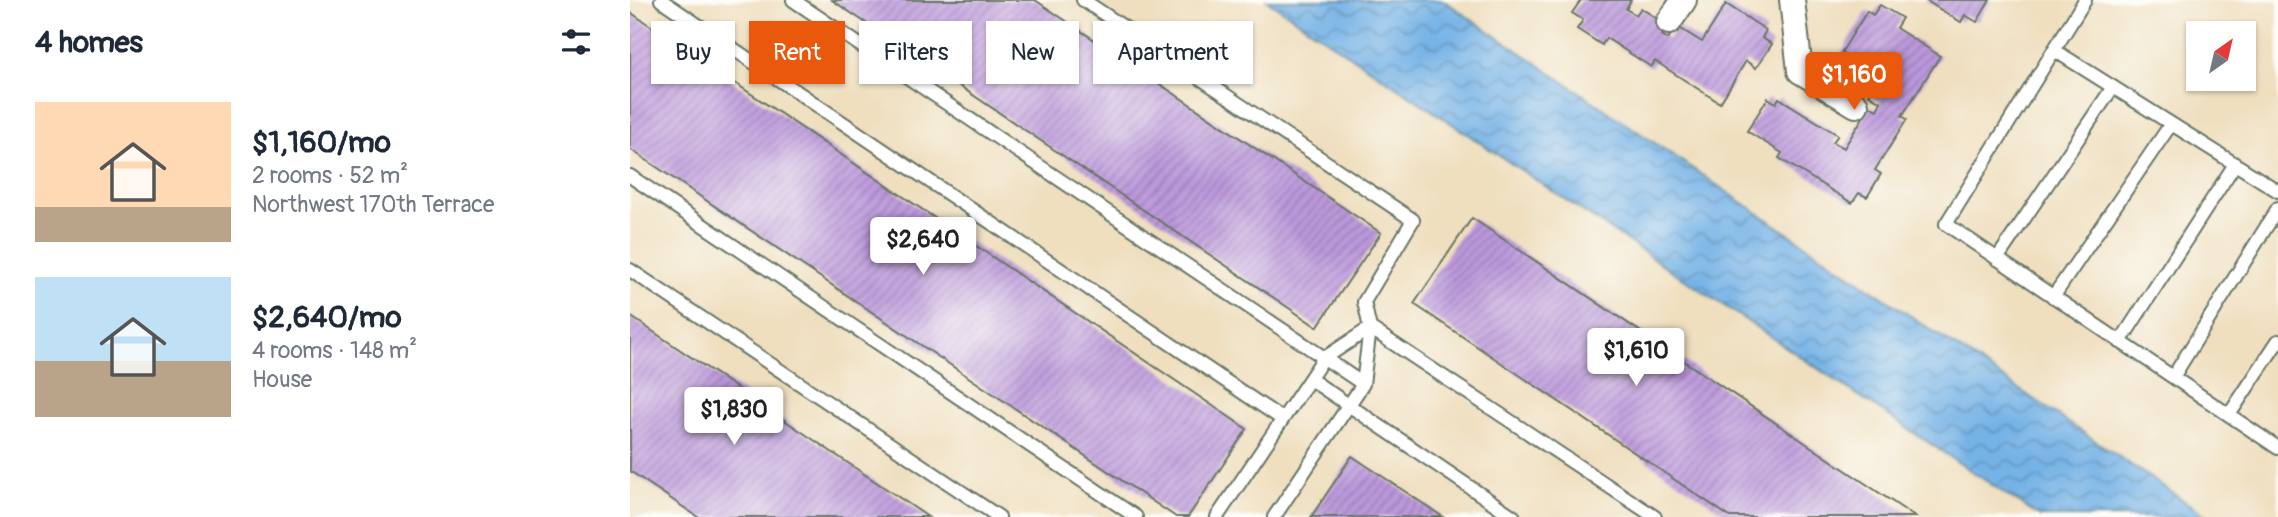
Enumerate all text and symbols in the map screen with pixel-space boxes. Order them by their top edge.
chip: Buy [651,21,735,84]
chip: Rent [749,21,845,84]
chip: Filters [859,21,972,84]
chip: New [986,21,1079,84]
chip: Apartment [1093,21,1253,84]
north arrow [2186,21,2256,91]
map controls [2186,21,2256,91]
icon: filters [557,23,595,61]
text: 4 homes [35,24,143,61]
pin: $1,160 [1797,52,1911,112]
text: $1,160 [1821,60,1887,89]
text: $1,160/mo [252,124,391,161]
icon: home [91,130,175,214]
text: 2 rooms · 52 m² [252,161,408,190]
text: Northwest 170th Terrace [252,190,494,219]
pin: $2,640 [866,218,980,277]
text: $2,640 [886,225,960,254]
text: $2,640/mo [252,299,402,336]
icon: home [91,305,175,389]
pin: $1,610 [1579,328,1693,388]
text: 4 rooms · 148 m² [252,336,417,365]
text: $1,610 [1603,336,1669,365]
text: House [252,365,312,394]
pin: $1,830 [677,388,791,447]
text: $1,830 [700,395,768,424]

